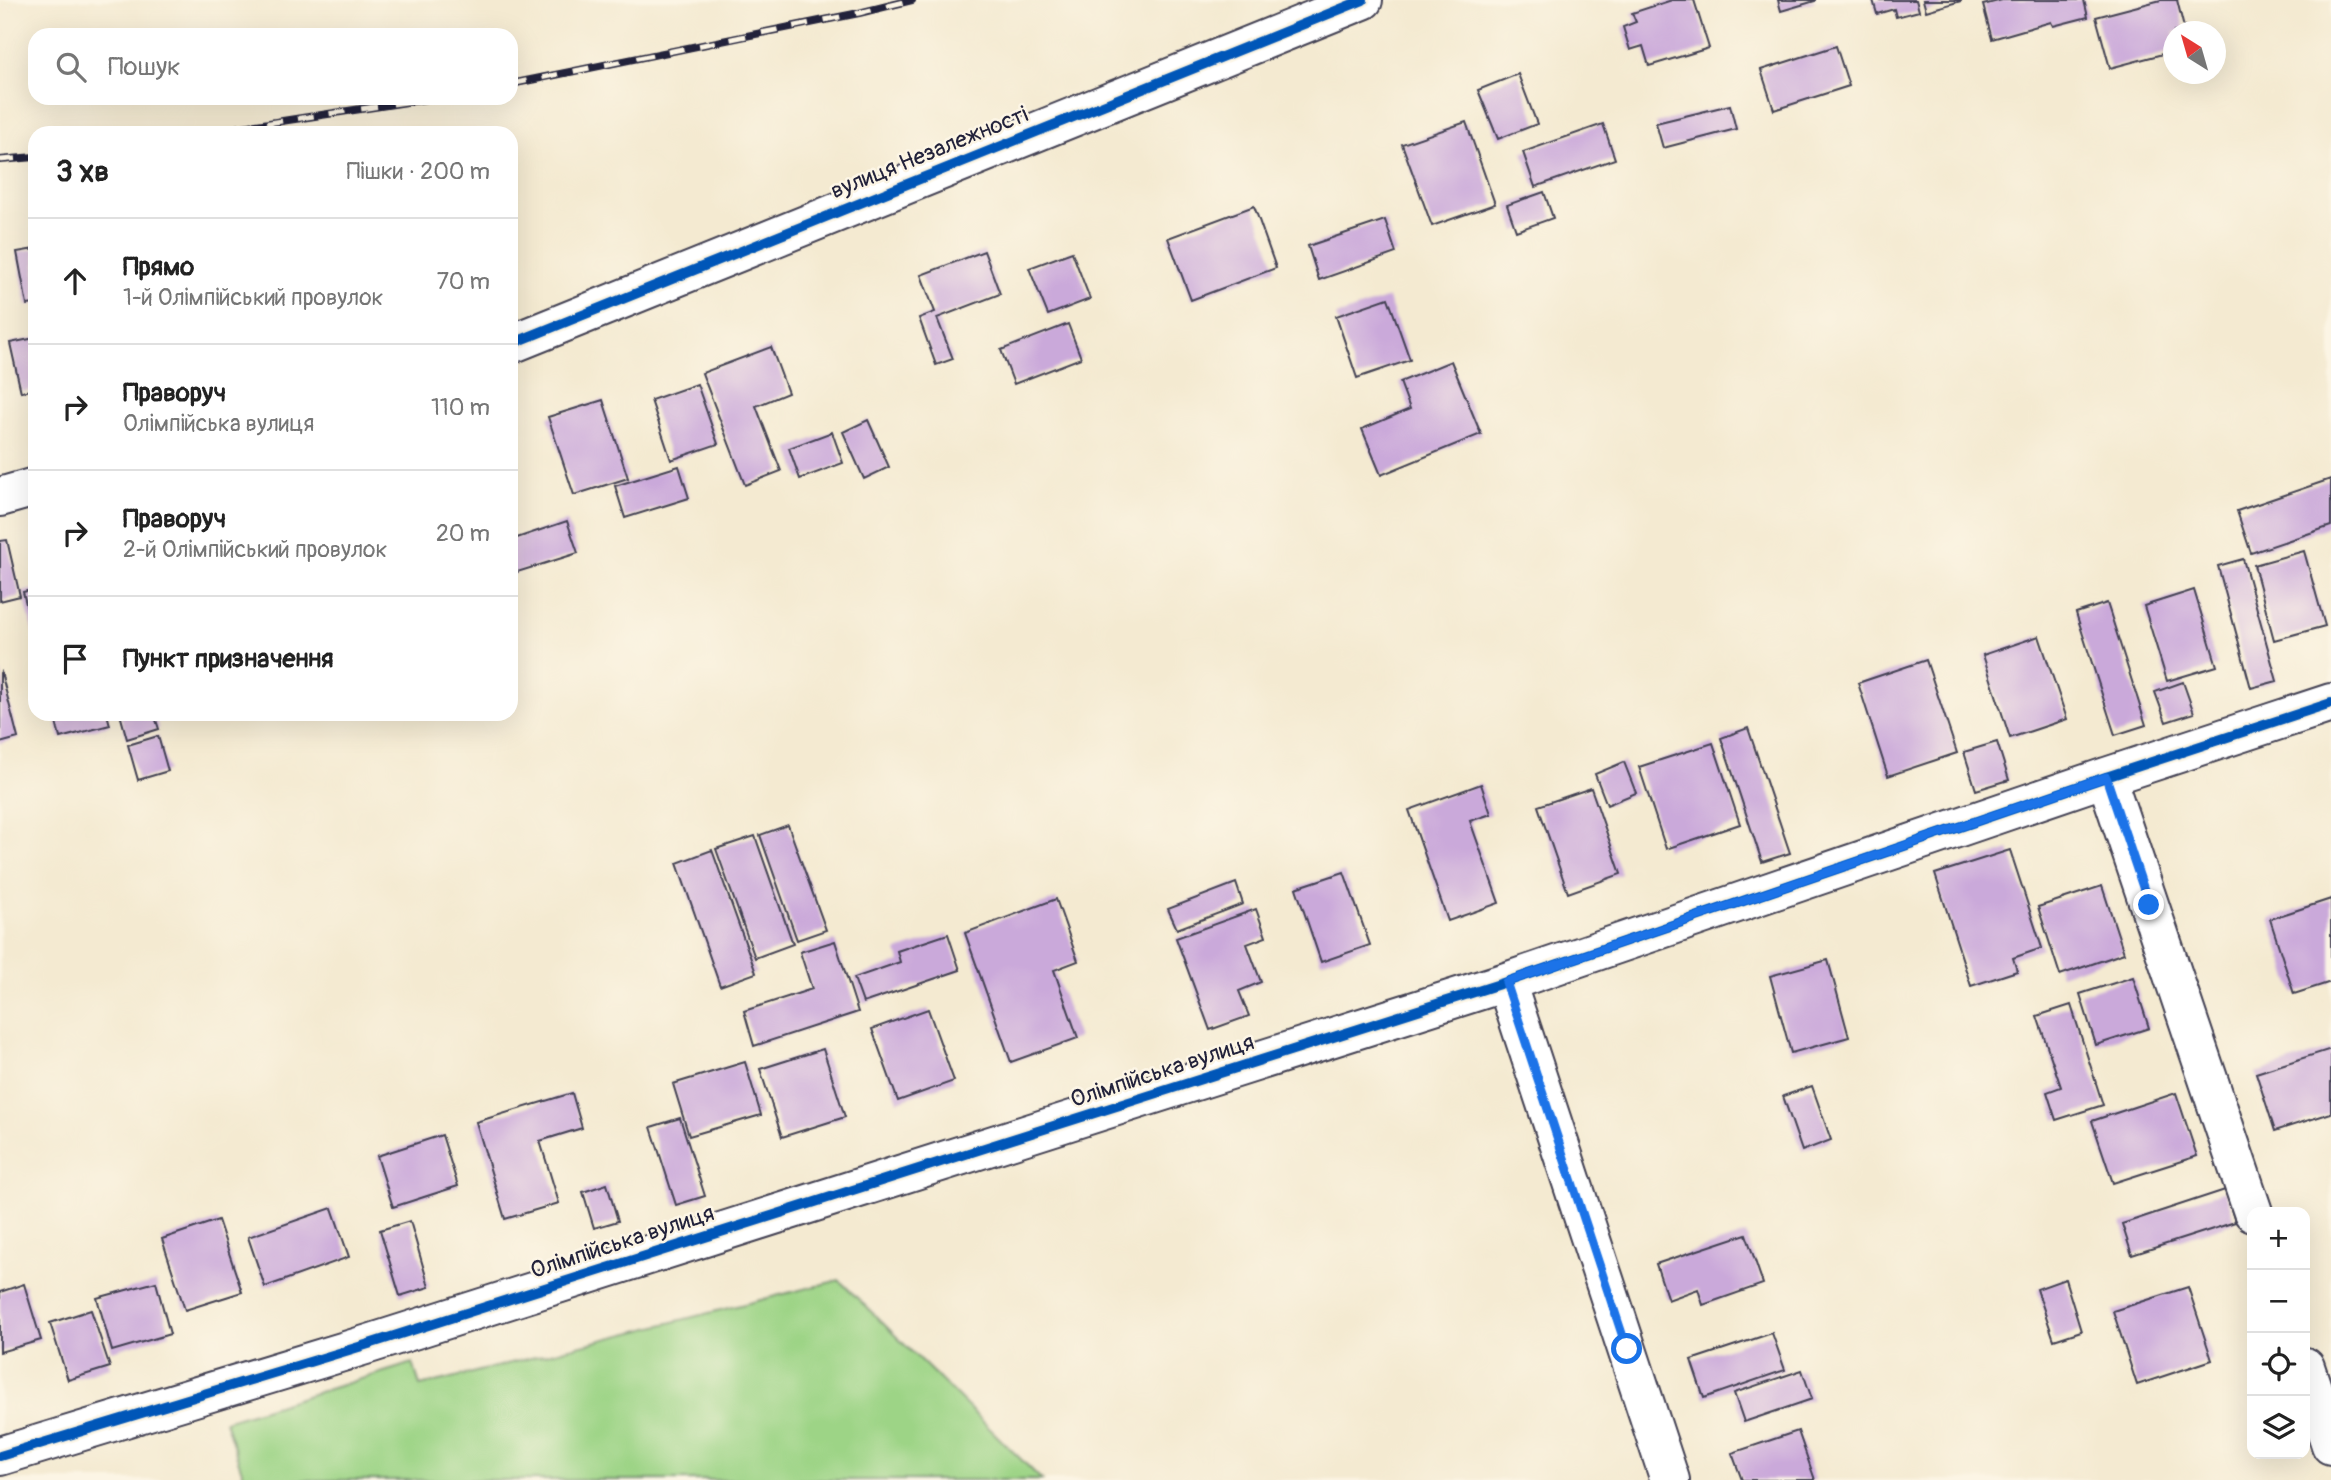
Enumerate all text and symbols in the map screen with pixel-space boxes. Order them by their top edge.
north arrow [2163,21,2226,84]
search box [28,28,518,105]
icon: search [52,48,90,86]
text: Пошук [108,51,181,83]
street label: вулиця Незалежності [826,100,1032,205]
text: 3 хв [56,153,109,190]
text: Пішки · 200 m [347,157,490,186]
text: Прямо [123,251,194,283]
icon: ahead [56,262,94,300]
text: 70 m [437,267,490,296]
text: 1-й Олімпійський провулок [123,283,383,312]
text: Праворуч [123,377,226,409]
icon: right [56,388,94,426]
text: 110 m [431,393,490,422]
text: Олімпійська вулиця [123,409,314,438]
text: Праворуч [123,503,226,535]
icon: right [56,514,94,552]
text: 20 m [436,519,490,548]
text: 2-й Олімпійський провулок [123,535,387,564]
icon: arrive [56,640,94,678]
text: Пункт призначення [123,643,334,675]
route end [2133,889,2164,920]
street label: Олімпійська вулиця [1067,1027,1258,1114]
street label: Олімпійська вулиця [527,1198,718,1285]
map controls [2247,1207,2310,1459]
button: + [2247,1207,2310,1270]
button: − [2247,1270,2310,1333]
route start [1611,1333,1642,1364]
button: locate [2247,1333,2310,1396]
button: layers [2247,1396,2310,1459]

